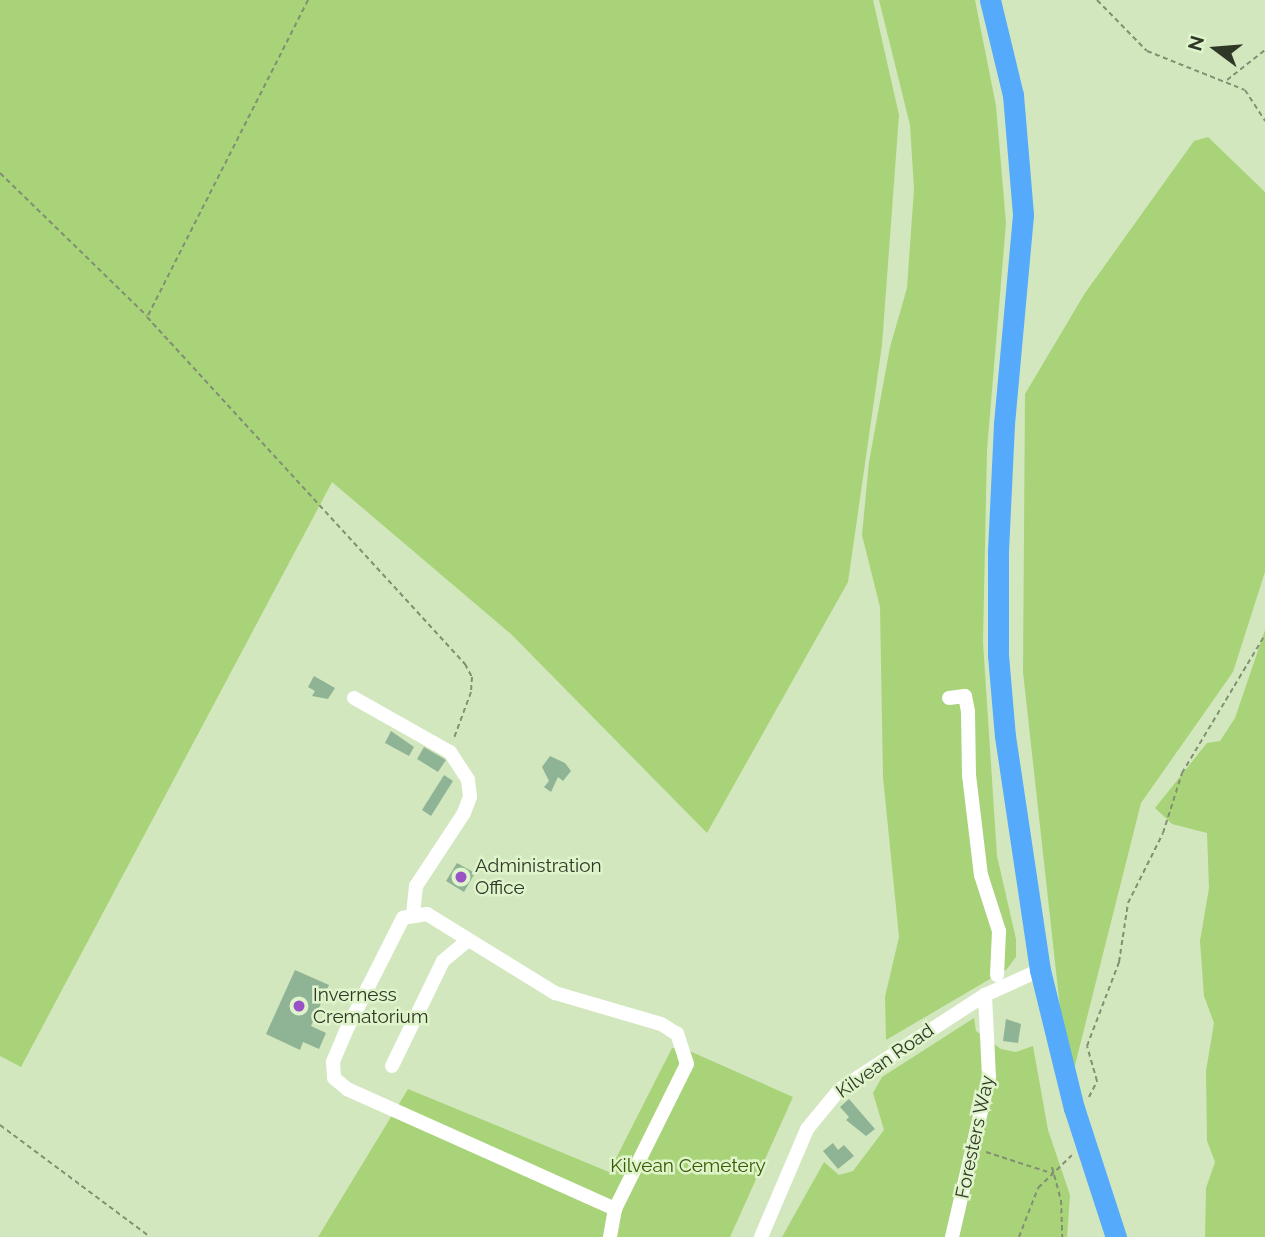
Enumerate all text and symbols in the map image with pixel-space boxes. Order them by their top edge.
north arrow [1181,14,1251,84]
text: N [1183,33,1208,53]
place label: Administration Office [475,855,602,899]
marker: Administration Office [453,869,469,885]
place label: Inverness Crematorium [313,984,428,1028]
marker: Inverness Crematorium [291,998,307,1014]
street label: Kilvean Road [832,1019,938,1103]
street label: Foresters Way [951,1073,999,1201]
park label: Kilvean Cemetery [610,1155,766,1177]

